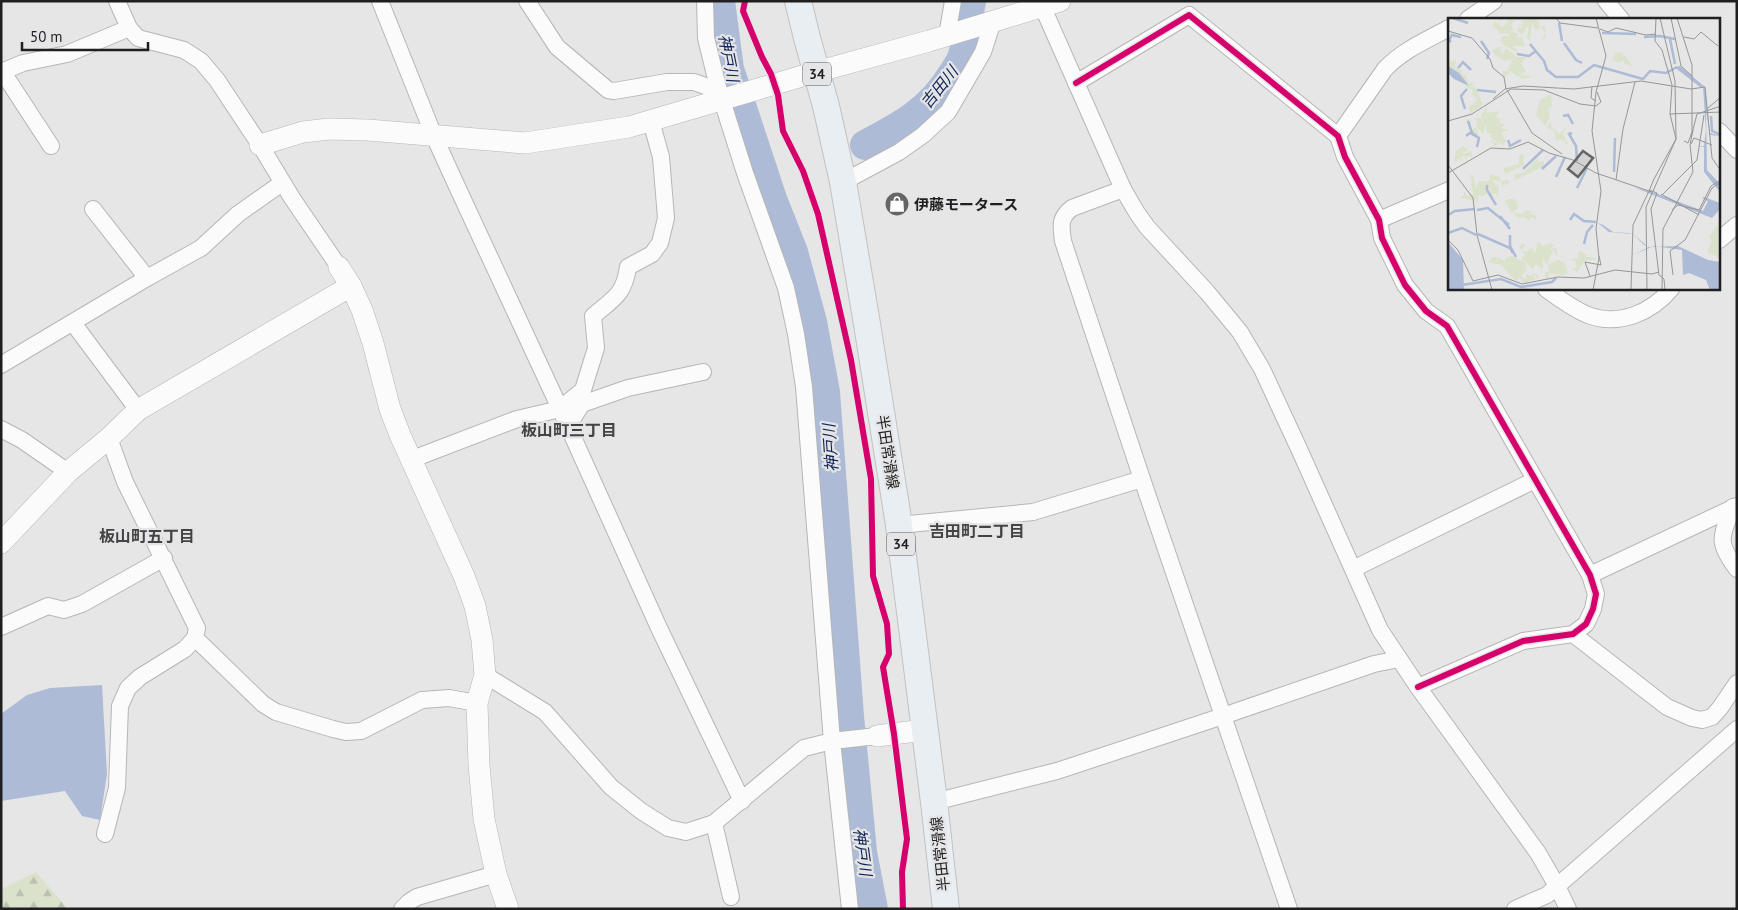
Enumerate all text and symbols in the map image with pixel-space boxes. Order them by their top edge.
inset map [1448,18,1720,290]
scale bar [22,20,149,52]
text: 50 m [30,27,63,46]
water label: 神戸川 [715,33,744,85]
water label: 吉田川 [916,61,963,112]
road number: 34 [803,62,831,86]
shop icon: 伊藤モータース [884,191,910,217]
place label: 伊藤モータース [914,195,1018,214]
street label: 半田常滑線 [873,413,903,491]
district label: 板山町三丁目 [521,420,617,440]
water label: 神戸川 [818,421,842,473]
district label: 吉田町二丁目 [929,521,1025,541]
district label: 板山町五丁目 [99,526,195,546]
road number: 34 [887,532,915,556]
street label: 半田常滑線 [927,816,953,892]
water label: 神戸川 [850,827,877,879]

